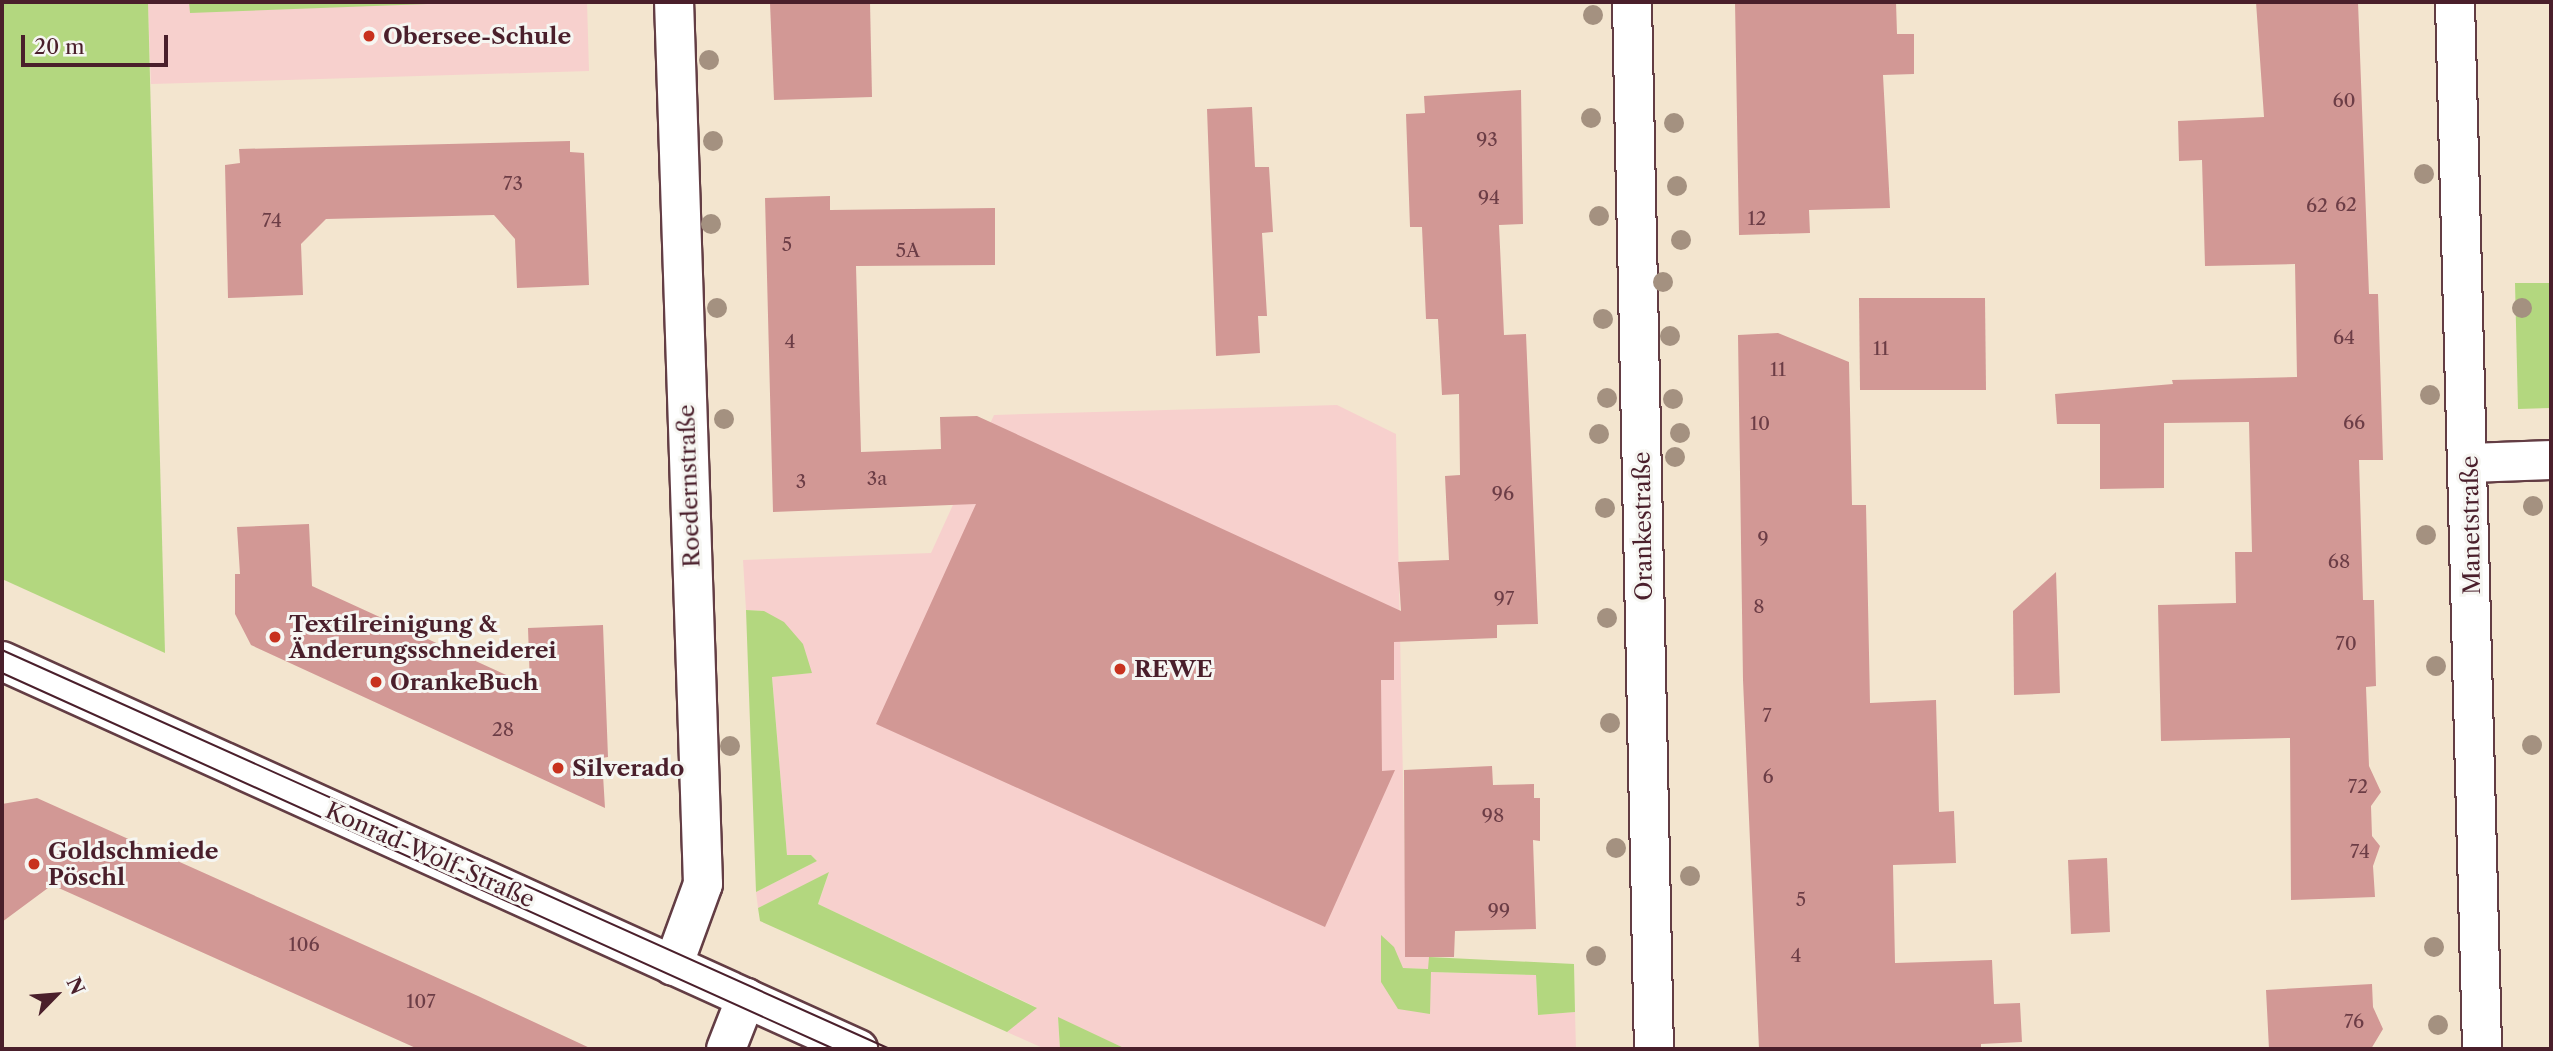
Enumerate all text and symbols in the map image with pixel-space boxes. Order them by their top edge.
scale bar [24,21,172,65]
place label: Obersee-Schule [383,22,571,50]
marker: Obersee-Schule [361,28,377,44]
text: 20 m [34,34,85,59]
house number: 60 [2332,90,2356,112]
house number: 93 [1476,129,1498,151]
house number: 73 [503,173,523,195]
house number: 94 [1478,187,1500,209]
house number: 62 [2335,194,2357,216]
house number: 62 [2306,195,2328,217]
house number: 12 [1748,208,1766,230]
house number: 74 [262,210,282,232]
house number: 5 [782,234,792,256]
house number: 5A [896,240,920,262]
house number: 64 [2333,327,2355,349]
house number: 4 [785,331,795,353]
house number: 11 [1873,338,1889,360]
house number: 11 [1770,359,1786,381]
street label: Roedernstraße [672,404,706,568]
house number: 66 [2343,412,2365,434]
house number: 10 [1750,413,1770,435]
street label: Orankestraße [1628,451,1658,601]
street label: Manetstraße [2456,455,2486,595]
house number: 3a [867,468,887,490]
house number: 3 [796,471,806,493]
house number: 96 [1492,483,1514,505]
house number: 9 [1757,528,1769,550]
house number: 68 [2328,551,2350,573]
house number: 97 [1494,588,1514,610]
house number: 8 [1753,596,1765,618]
place label: Textilreinigung & Änderungsschneiderei [289,610,557,664]
marker: Textilreinigung & Änderungsschneiderei [267,629,283,645]
house number: 70 [2335,633,2357,655]
place label: REWE [1134,655,1213,683]
marker: REWE [1112,661,1128,677]
place label: OrankeBuch [390,668,539,696]
marker: OrankeBuch [368,674,384,690]
house number: 7 [1762,705,1772,727]
house number: 28 [492,719,514,741]
place label: Silverado [572,754,684,782]
marker: Silverado [550,760,566,776]
house number: 6 [1762,766,1774,788]
house number: 72 [2348,776,2368,798]
street label: Konrad-Wolf-Straße [321,796,539,914]
house number: 98 [1482,805,1504,827]
place label: Goldschmiede Pöschl [48,837,219,891]
house number: 74 [2350,841,2370,863]
marker: Goldschmiede Pöschl [26,856,42,872]
house number: 5 [1796,889,1806,911]
house number: 99 [1488,900,1510,922]
house number: 106 [288,934,320,956]
house number: 4 [1791,945,1801,967]
north arrow [21,960,91,1030]
text: N [62,974,89,998]
house number: 107 [406,991,436,1013]
house number: 76 [2344,1011,2364,1033]

